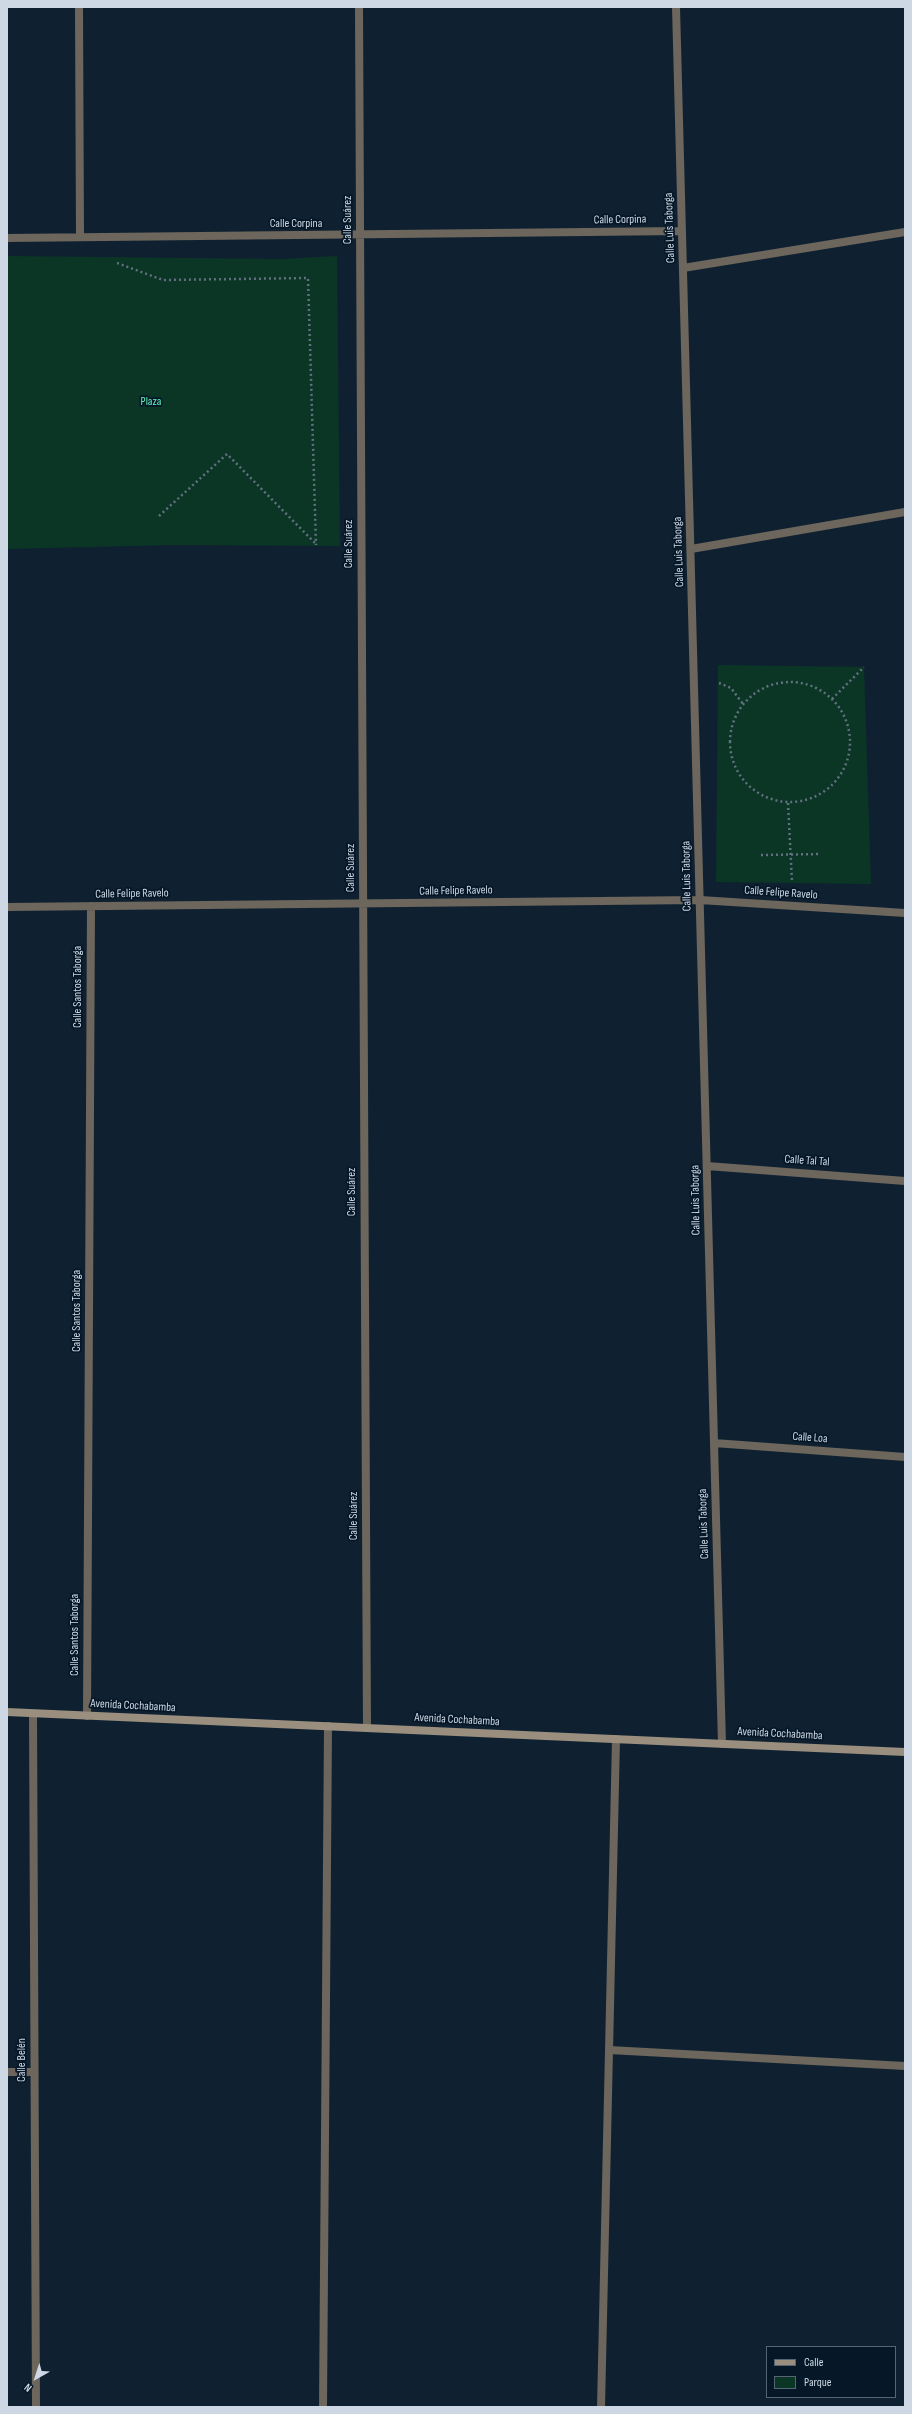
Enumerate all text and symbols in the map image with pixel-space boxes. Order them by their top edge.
street label: Calle Luis Taborga [662,193,678,263]
street label: Calle Suárez [341,196,355,244]
street label: Calle Corpina [594,212,646,228]
street label: Calle Corpina [270,217,322,231]
park label: Plaza [141,395,161,409]
street label: Calle Luis Taborga [671,517,687,587]
street label: Calle Suárez [342,520,356,568]
street label: Calle Luis Taborga [679,841,695,911]
street label: Calle Suárez [344,844,358,892]
street label: Calle Felipe Ravelo [419,883,493,899]
street label: Calle Felipe Ravelo [744,883,818,903]
street label: Calle Felipe Ravelo [95,886,169,902]
street label: Calle Santos Taborga [71,946,85,1028]
street label: Calle Tal Tal [784,1152,830,1170]
street label: Calle Luis Taborga [688,1165,704,1235]
street label: Calle Suárez [345,1168,359,1216]
street label: Calle Santos Taborga [70,1270,84,1352]
street label: Calle Loa [792,1430,828,1446]
street label: Calle Luis Taborga [696,1489,712,1559]
street label: Calle Suárez [347,1492,361,1540]
street label: Calle Santos Taborga [68,1594,82,1676]
street label: Avenida Cochabamba [90,1697,176,1715]
street label: Avenida Cochabamba [414,1711,500,1729]
street label: Avenida Cochabamba [737,1725,823,1743]
street label: Calle Belén [15,2038,29,2082]
legend [766,2346,896,2398]
text: Calle [804,2355,824,2370]
north arrow [16,2358,56,2398]
text: Parque [804,2375,832,2390]
text: N [22,2381,35,2395]

